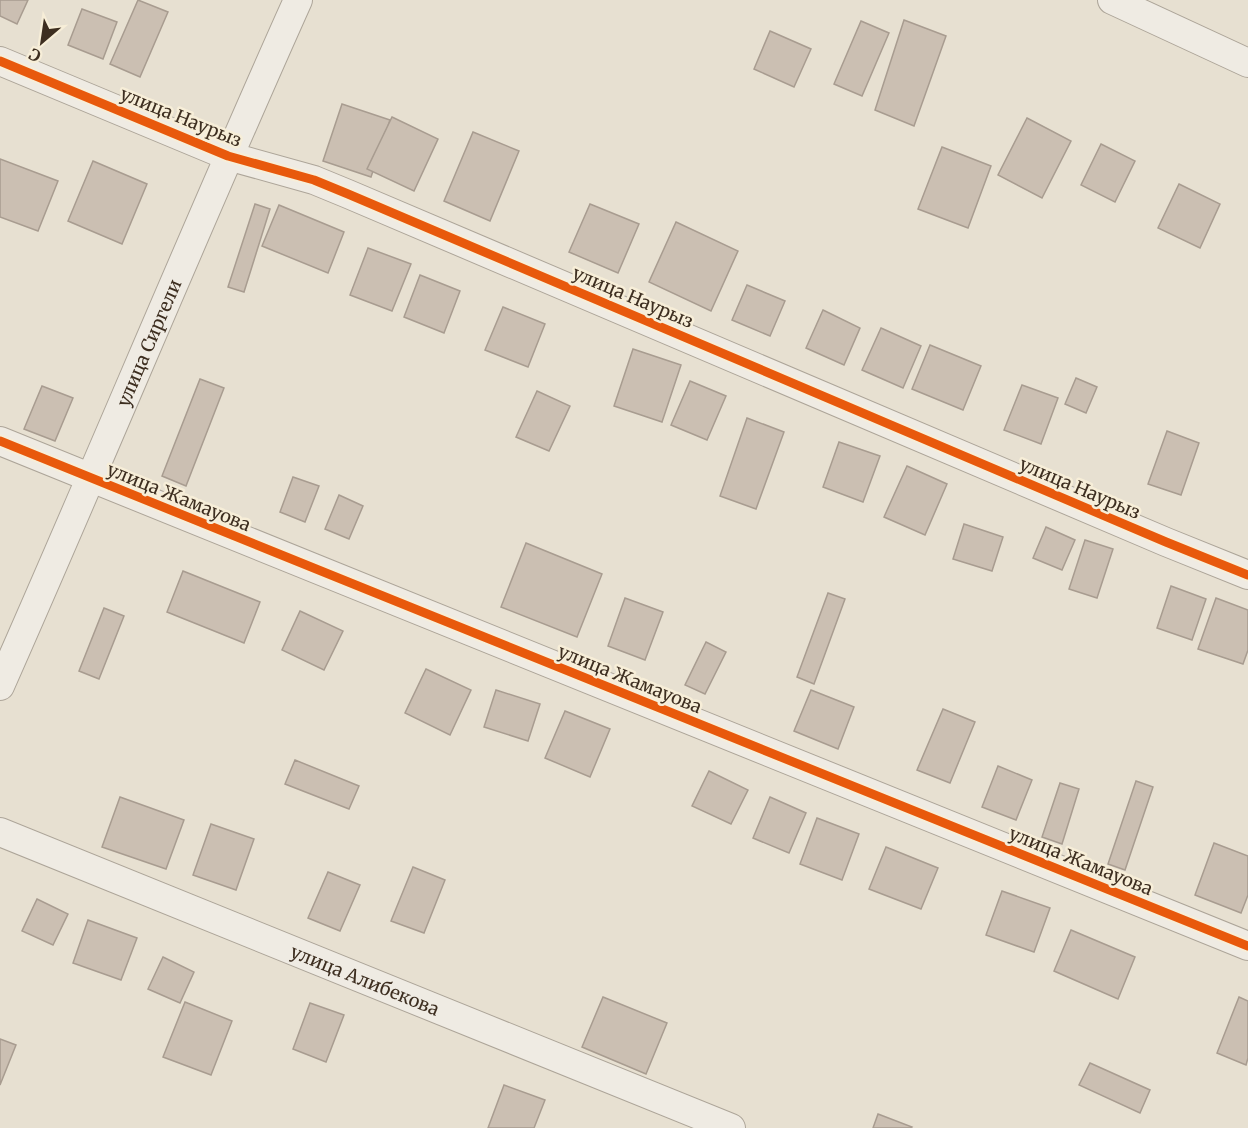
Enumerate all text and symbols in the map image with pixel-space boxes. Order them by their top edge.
north arrow [12,12,72,72]
text: С [25,44,44,66]
street label: улица Наурыз [117,82,245,152]
street label: улица Наурыз [569,261,697,333]
street label: улица Сиргели [111,276,186,410]
street label: улица Наурыз [1016,452,1144,524]
street label: улица Жамауова [104,458,255,536]
street label: улица Жамауова [555,640,706,718]
street label: улица Жамауова [1006,822,1157,900]
street label: улица Алибекова [287,939,443,1020]

